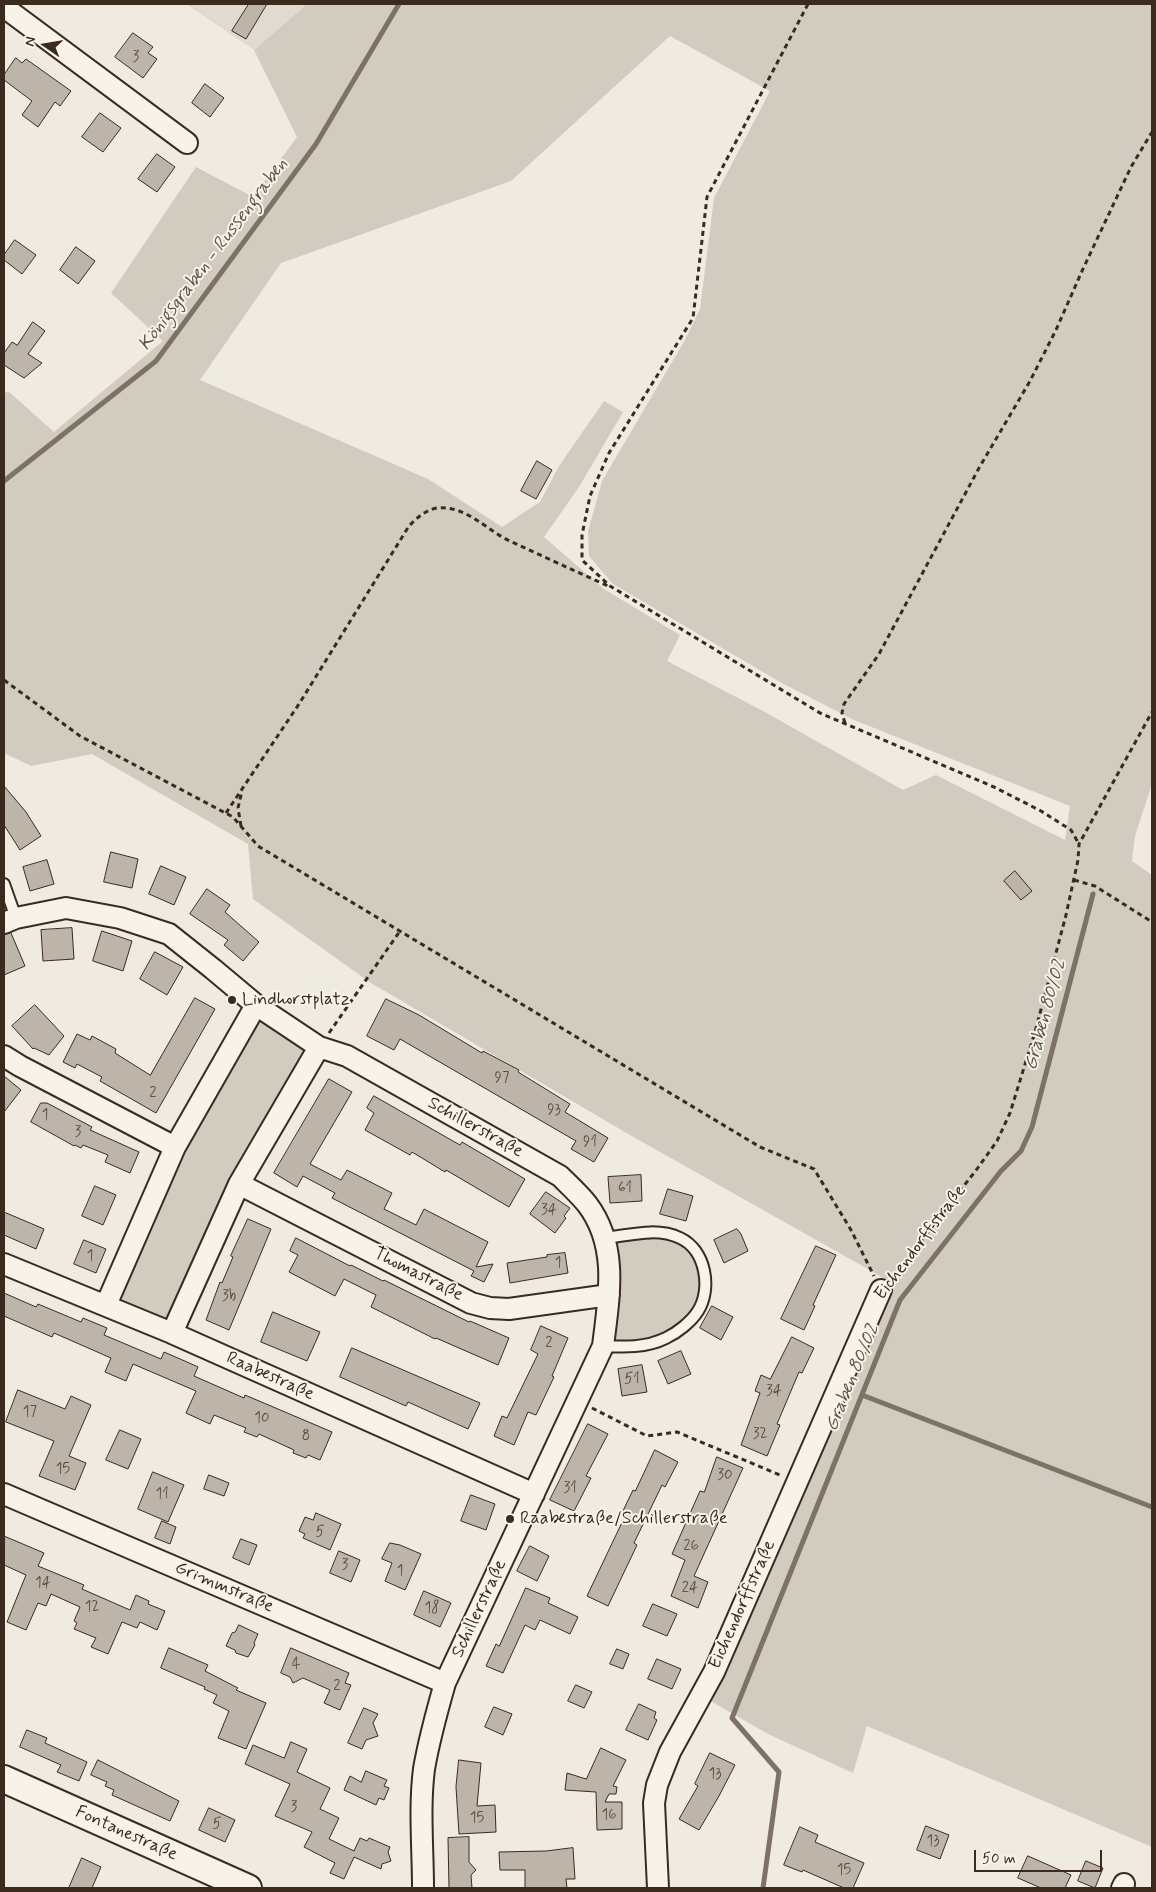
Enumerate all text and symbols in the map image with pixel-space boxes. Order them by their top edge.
north arrow [20,20,70,70]
text: N [21,35,40,48]
house number: 3 [133,49,139,67]
water label: Königsgraben - Russengraben [134,154,294,356]
water label: Graben 80/02 [1020,957,1072,1073]
place label: Lindhorstplatz [242,989,350,1011]
marker: Lindhorstplatz [226,994,238,1006]
house number: 97 [495,1070,509,1088]
house number: 2 [149,1085,157,1103]
street label: Schillerstraße [423,1093,527,1163]
house number: 93 [547,1102,561,1120]
house number: 1 [42,1107,48,1125]
house number: 3 [75,1124,81,1142]
house number: 91 [583,1134,597,1152]
house number: 61 [618,1180,632,1198]
street label: Eichendorffstraße [871,1181,971,1305]
house number: 34 [541,1202,557,1220]
street label: Thomastraße [370,1243,466,1307]
house number: 1 [87,1248,93,1266]
house number: 1 [555,1255,561,1273]
house number: 3b [222,1288,236,1306]
water label: Graben 80/02 [821,1321,885,1435]
house number: 2 [545,1335,553,1353]
street label: Raabestraße [223,1348,317,1406]
house number: 51 [624,1371,640,1389]
house number: 34 [766,1383,782,1401]
house number: 17 [23,1404,37,1422]
house number: 10 [254,1410,270,1428]
house number: 32 [753,1426,767,1444]
house number: 8 [302,1428,310,1446]
house number: 15 [56,1461,70,1479]
house number: 30 [717,1467,733,1485]
house number: 31 [563,1480,577,1498]
house number: 11 [155,1486,169,1504]
place label: Raabestraße/Schillerstraße [520,1508,728,1530]
marker: Raabestraße/Schillerstraße [504,1513,516,1525]
house number: 5 [316,1524,324,1542]
street label: Eichendorffstraße [705,1537,781,1673]
house number: 26 [683,1538,699,1556]
street label: Schillerstraße [448,1556,512,1662]
street label: Grimmstraße [171,1557,277,1619]
house number: 3 [342,1557,348,1575]
house number: 1 [397,1563,403,1581]
house number: 14 [35,1575,51,1593]
house number: 24 [682,1580,698,1598]
house number: 12 [85,1599,99,1617]
house number: 18 [425,1600,439,1618]
house number: 4 [292,1656,300,1674]
house number: 2 [333,1678,341,1696]
house number: 13 [708,1766,722,1784]
house number: 3 [291,1799,297,1817]
street label: Fontanestraße [72,1802,180,1866]
house number: 16 [602,1807,616,1825]
house number: 15 [470,1810,484,1828]
house number: 5 [213,1816,221,1834]
house number: 13 [926,1833,940,1851]
scale bar [976,1840,1104,1872]
text: 50 m [982,1849,1016,1869]
house number: 15 [837,1862,851,1880]

